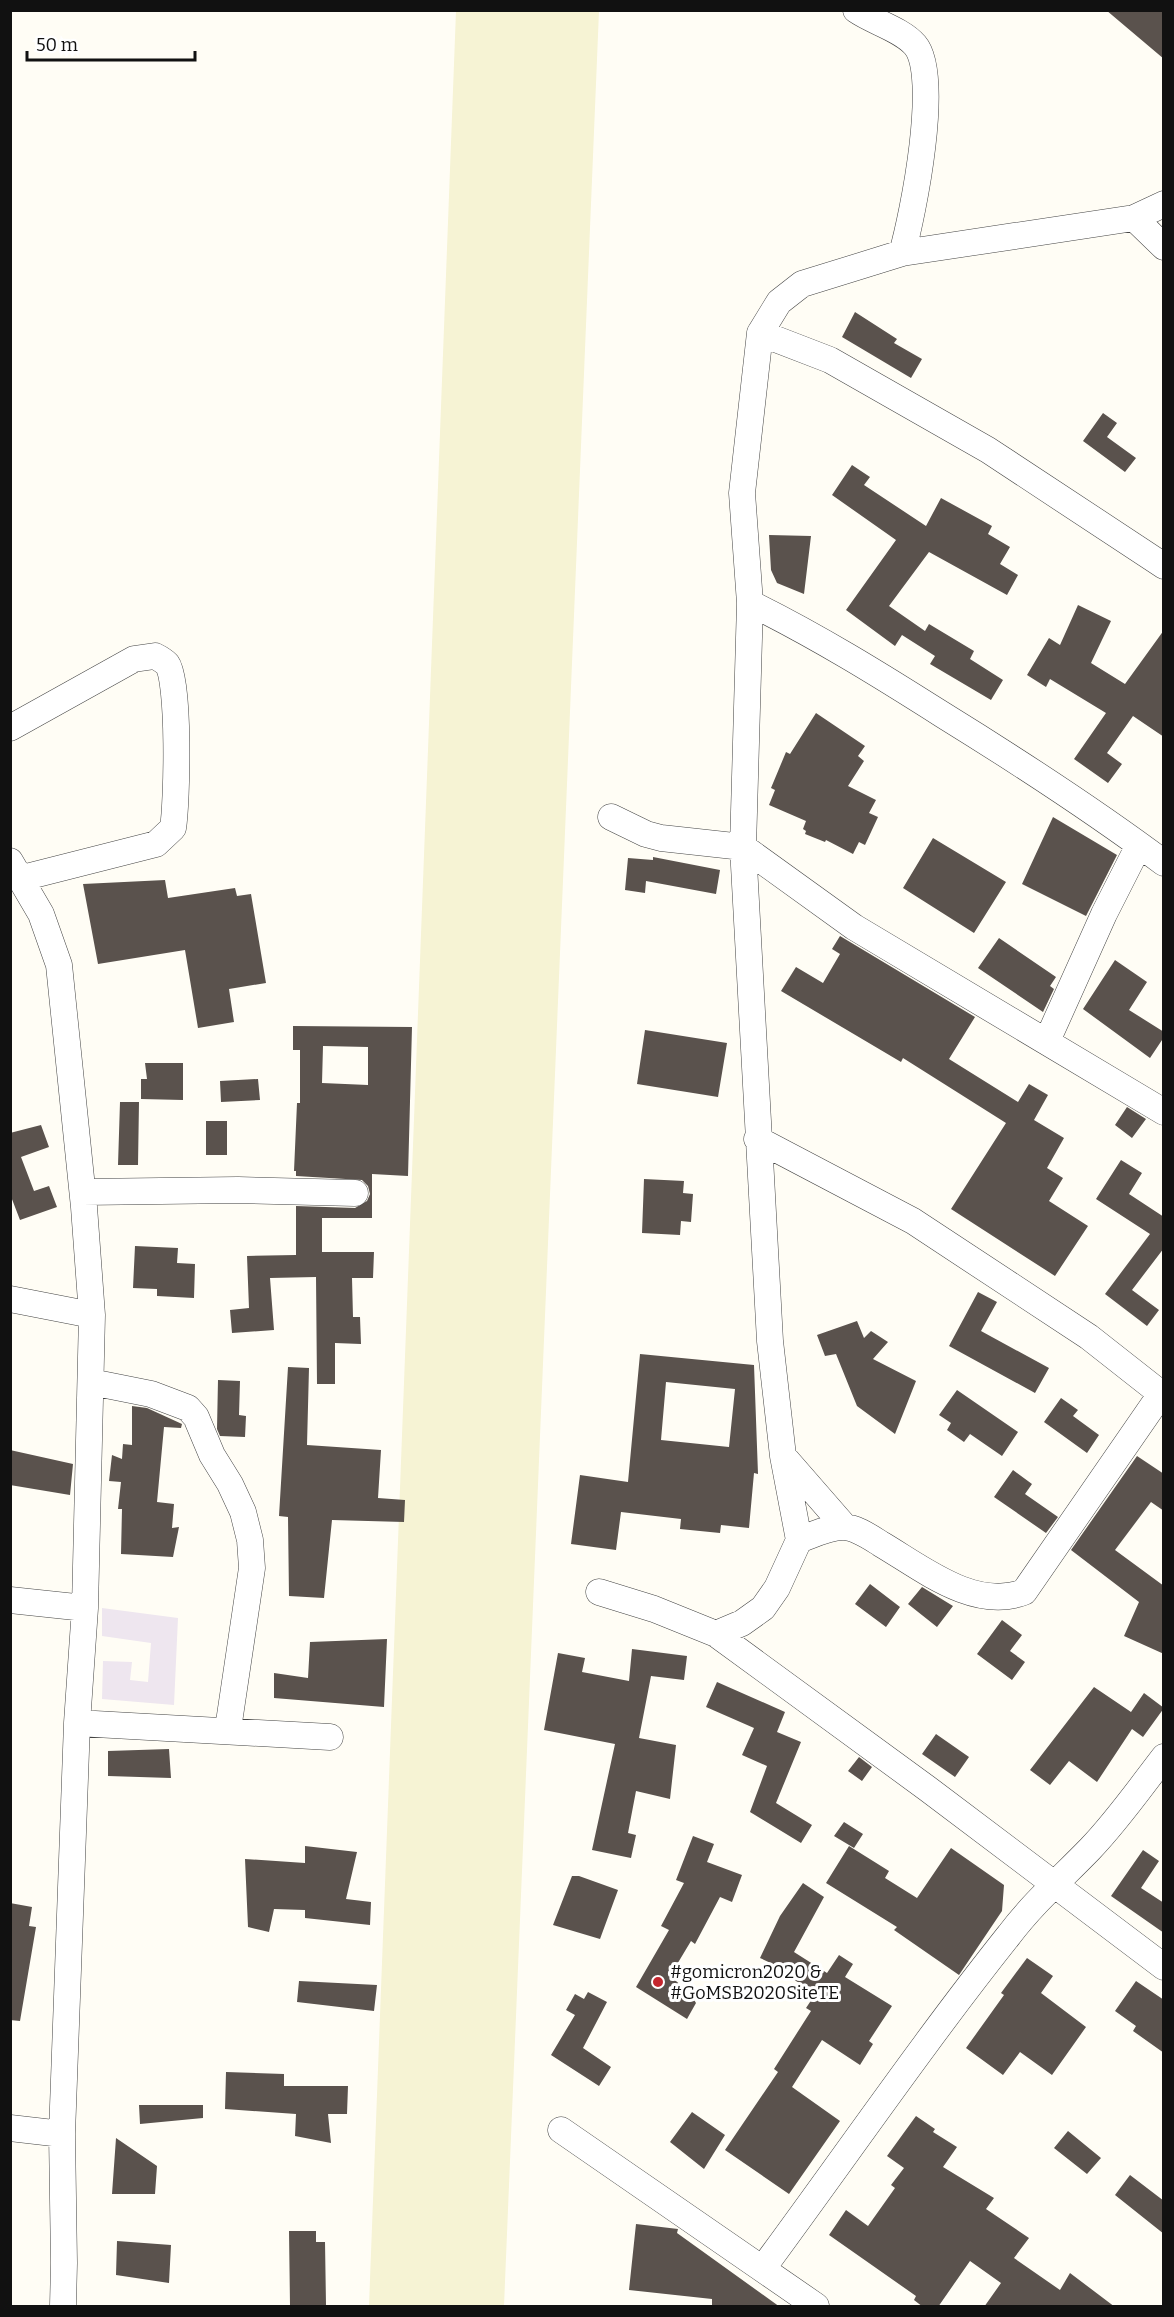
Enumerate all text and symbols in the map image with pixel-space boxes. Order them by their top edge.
scale bar [27,24,195,62]
text: 50 m [36,34,78,56]
place label: #gomicron2020 & #GoMSB2020SiteTE [670,1961,839,2004]
marker: #gomicron2020 & #GoMSB2020SiteTE [651,1975,665,1989]

